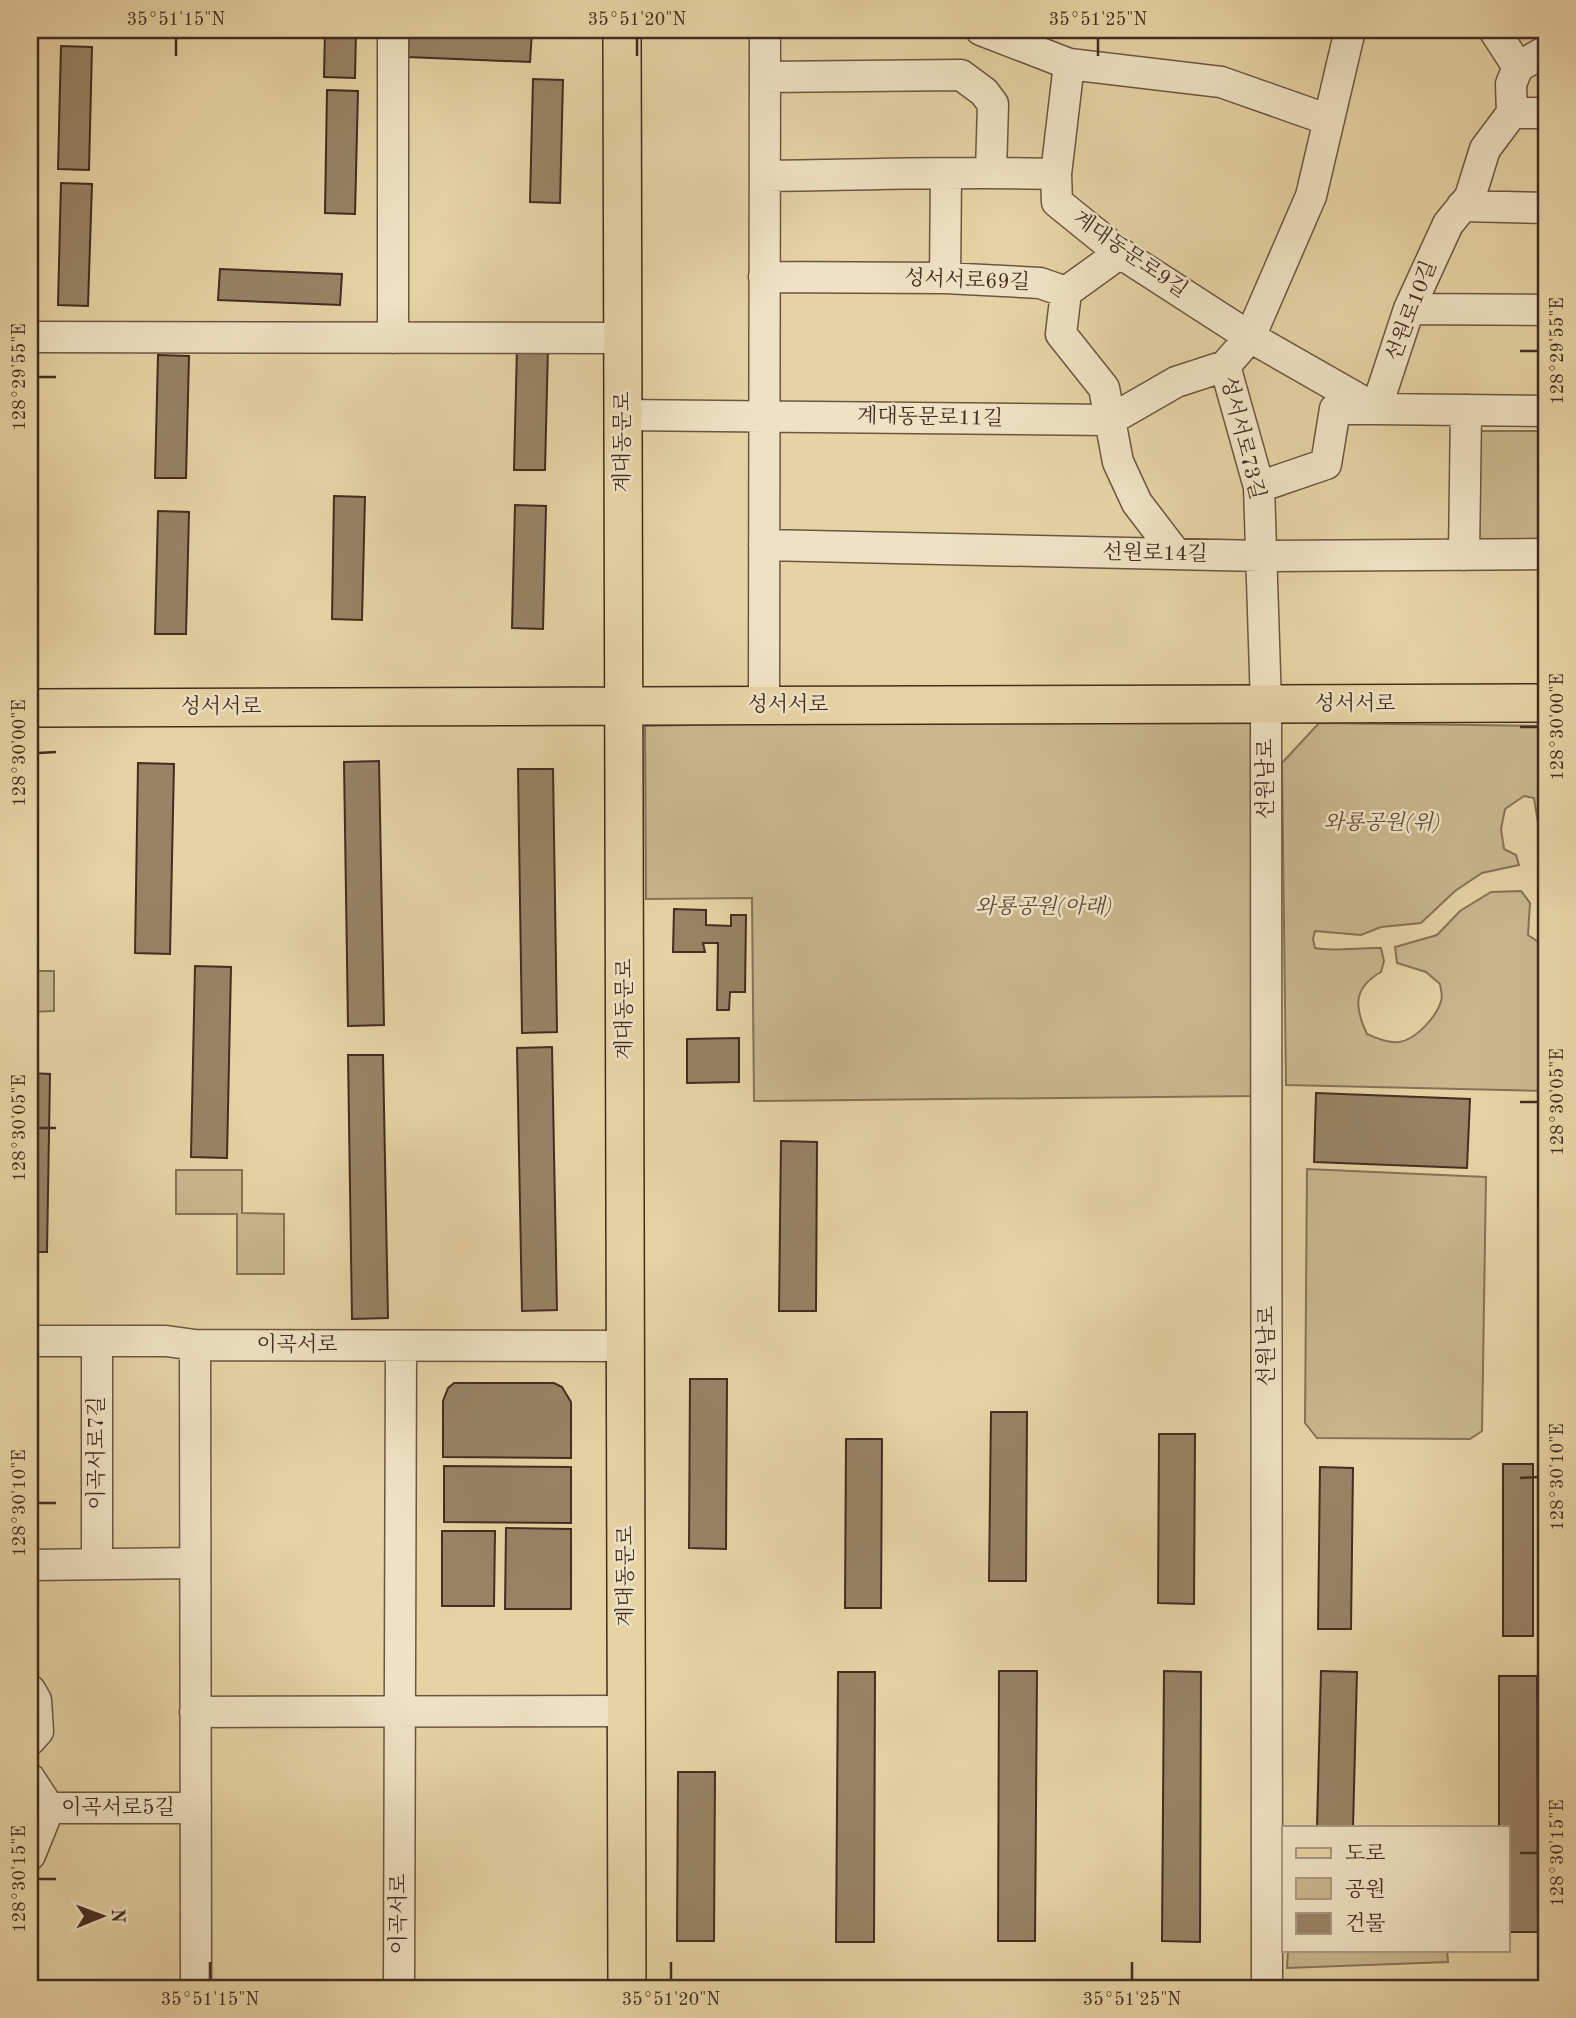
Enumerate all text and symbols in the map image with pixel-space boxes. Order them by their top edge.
text: 35°51'15"N [127,11,225,29]
text: 35°51'20"N [588,11,686,29]
text: 35°51'25"N [1049,11,1147,29]
street label: 계대동문로9길 [1069,206,1192,302]
street label: 선원로10길 [1381,257,1441,364]
street label: 성서서로69길 [904,266,1030,294]
text: 128°29'55"E [1549,297,1567,405]
text: 128°29'55"E [11,323,29,431]
street label: 성서서로73길 [1217,374,1269,502]
street label: 계대동문로 [611,391,634,493]
street label: 계대동문로11길 [857,404,1003,430]
street label: 선원로14길 [1102,541,1208,565]
text: 128°30'00"E [1549,673,1567,781]
street label: 성서서로 [1314,692,1396,715]
street label: 성서서로 [747,693,829,716]
street label: 성서서로 [180,695,262,718]
text: 128°30'00"E [11,699,29,807]
street label: 선원남로 [1254,738,1277,820]
park label: 와룡공원(위) [1324,811,1440,834]
park label: 와룡공원(아래) [975,895,1113,918]
street label: 계대동문로 [613,958,636,1060]
text: 128°30'05"E [1549,1048,1567,1156]
text: 128°30'05"E [11,1074,29,1182]
street label: 선원남로 [1255,1305,1278,1387]
street label: 이곡서로 [256,1333,338,1356]
street label: 이곡서로7길 [85,1396,108,1510]
text: 128°30'10"E [1549,1423,1567,1531]
text: 128°30'10"E [11,1449,29,1557]
street label: 계대동문로 [614,1525,637,1627]
street label: 이곡서로5길 [61,1796,175,1819]
text: 128°30'15"E [1549,1799,1567,1907]
text: 128°30'15"E [11,1825,29,1933]
legend [1282,1826,1510,1952]
text: 도로 [1345,1843,1386,1865]
street label: 이곡서로 [387,1873,410,1955]
text: 공원 [1345,1878,1386,1901]
north arrow [66,1882,136,1952]
text: N [107,1908,126,1924]
text: 건물 [1345,1912,1386,1935]
text: 35°51'15"N [161,1991,259,2009]
text: 35°51'20"N [622,1991,720,2009]
text: 35°51'25"N [1083,1991,1181,2009]

